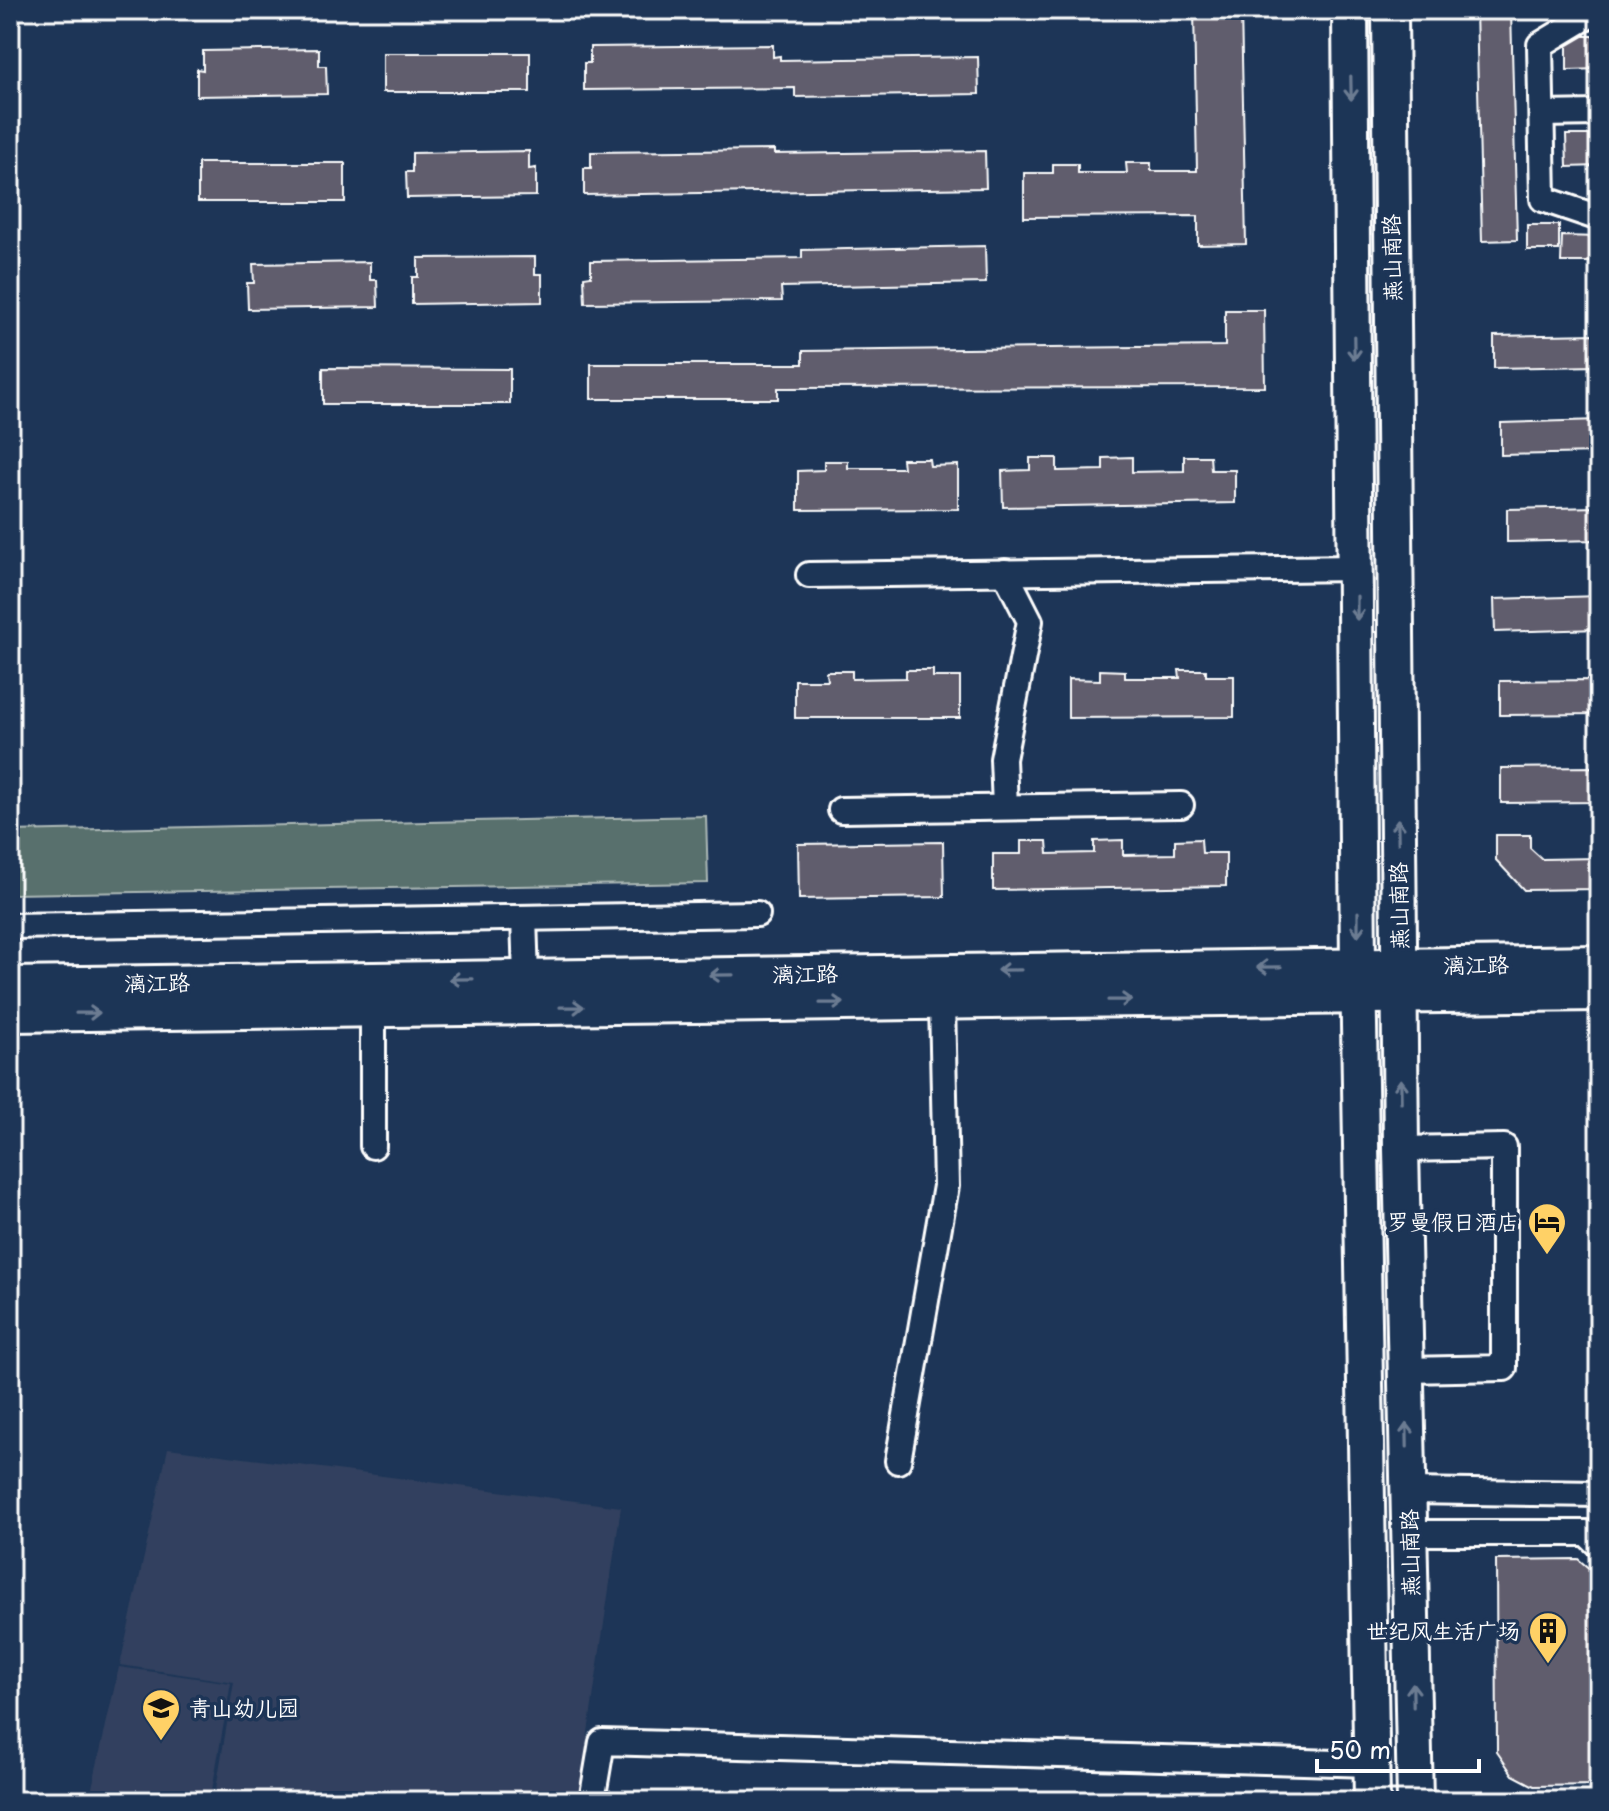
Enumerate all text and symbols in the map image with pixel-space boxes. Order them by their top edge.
one-way arrow [1343,74,1359,101]
street label: 燕山南路 [1373,214,1408,302]
one-way arrow [1347,334,1362,361]
one-way arrow [1349,594,1365,621]
one-way arrow [1390,818,1405,845]
street label: 燕山南路 [1380,862,1415,950]
one-way arrow [1350,910,1366,937]
street label: 漓江路 [1443,946,1509,981]
street label: 漓江路 [772,955,838,990]
one-way arrow [1256,959,1283,974]
one-way arrow [996,963,1023,978]
street label: 漓江路 [124,964,190,999]
one-way arrow [708,967,735,983]
one-way arrow [448,971,475,986]
one-way arrow [1106,992,1133,1008]
one-way arrow [818,996,845,1011]
one-way arrow [558,999,585,1015]
one-way arrow [74,1005,101,1021]
one-way arrow [1393,1078,1409,1105]
hotel icon: 罗曼假日酒店 [1526,1201,1568,1256]
place label: 罗曼假日酒店 [1387,1204,1519,1237]
one-way arrow [1400,1422,1415,1449]
street label: 燕山南路 [1391,1509,1426,1597]
building icon: 世纪风生活广场 [1527,1610,1569,1665]
place label: 世纪风生活广场 [1366,1613,1520,1646]
one-way arrow [1405,1682,1421,1709]
school or university icon: 青山幼儿园 [140,1687,182,1742]
place label: 青山幼儿园 [189,1690,299,1723]
scale bar [1317,1723,1479,1773]
text: 50 m [1329,1731,1391,1767]

